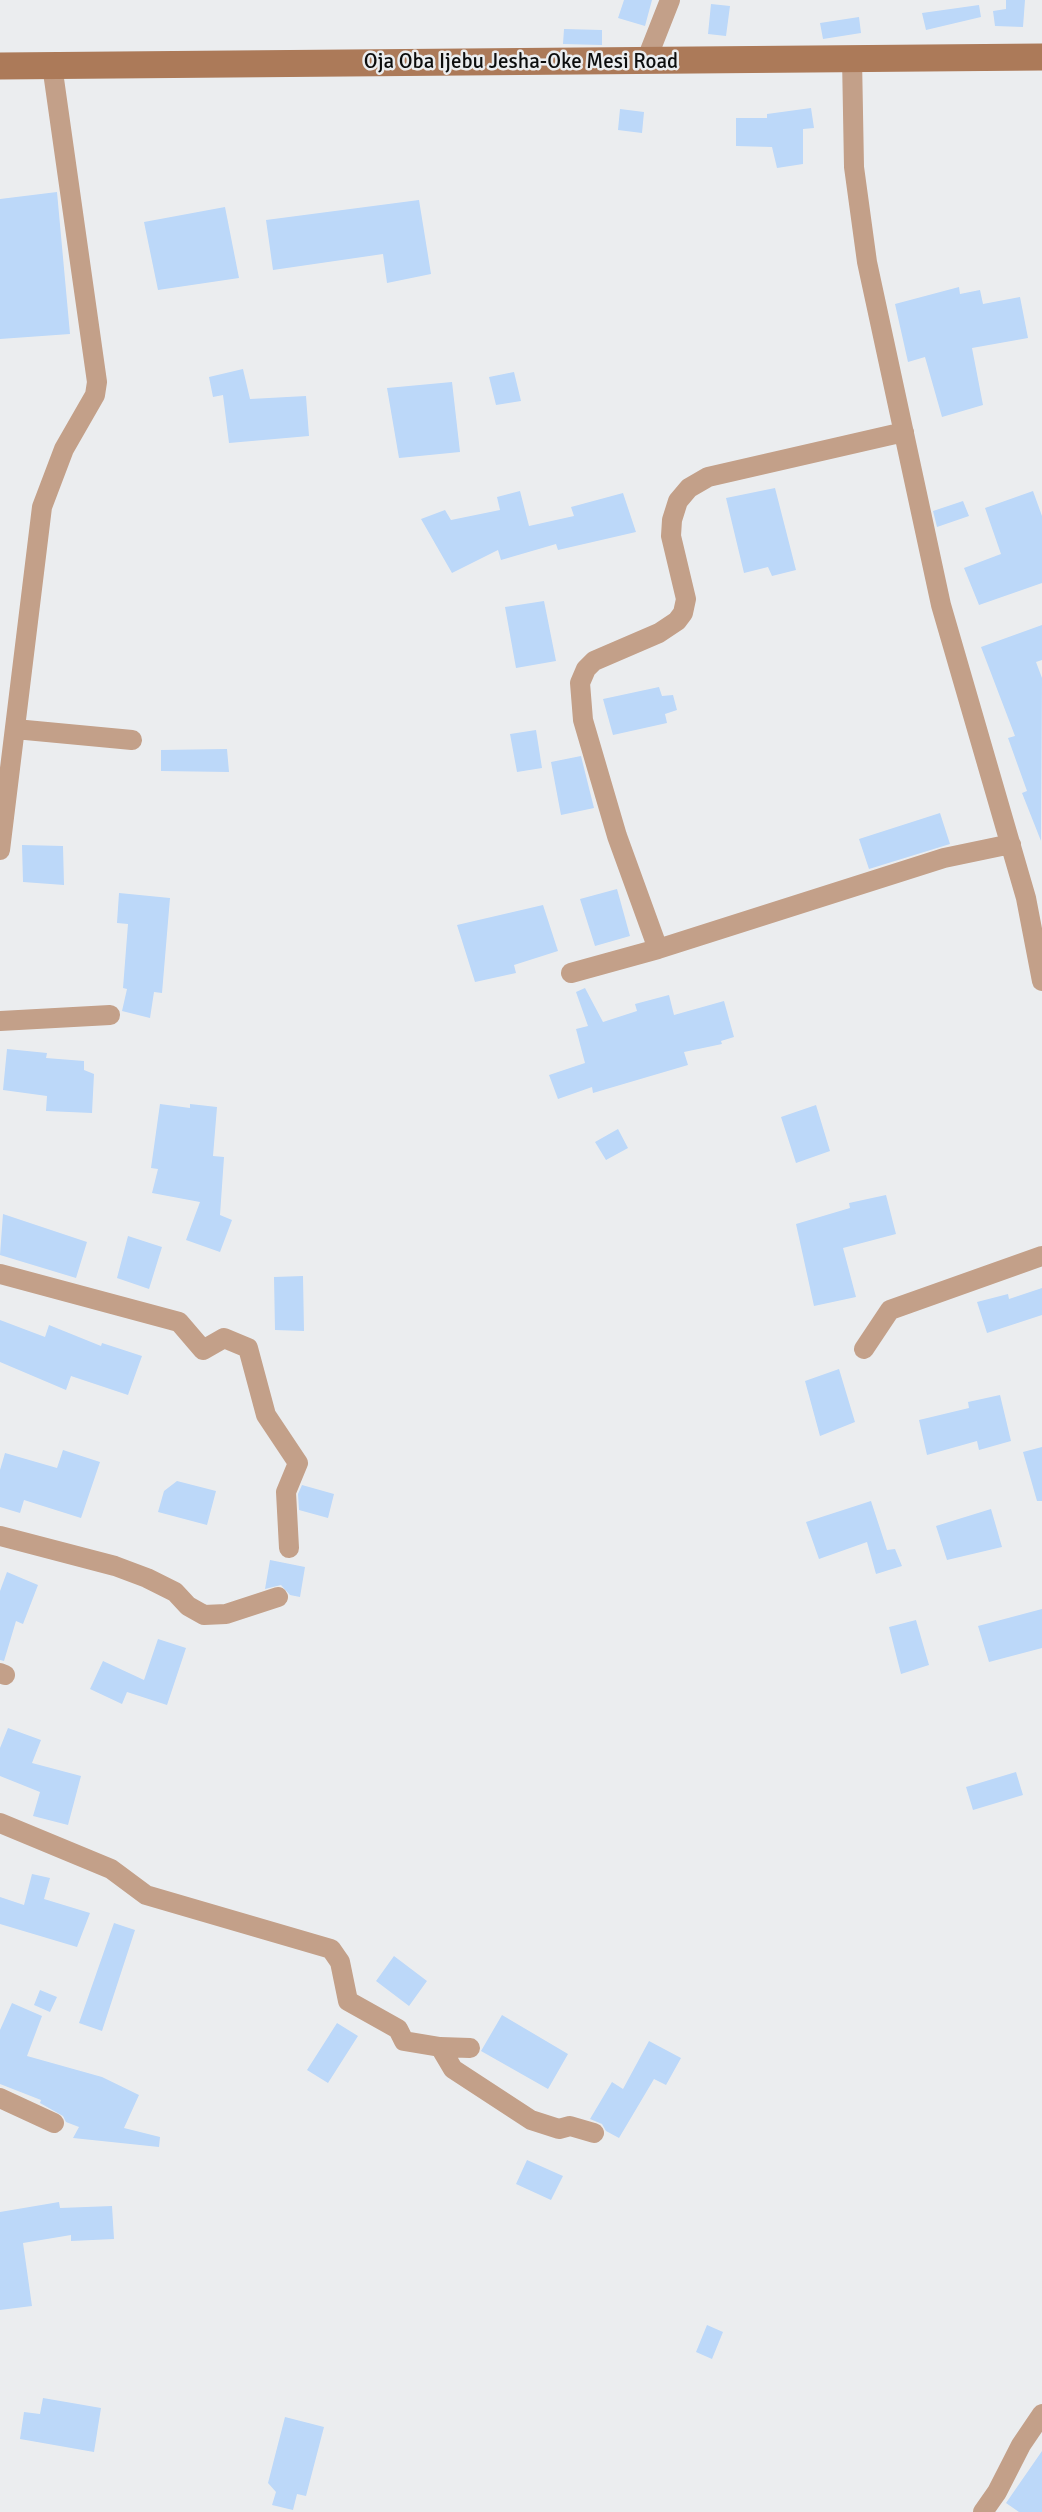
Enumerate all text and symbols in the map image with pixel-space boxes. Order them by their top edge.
street label: Oja Oba Ijebu Jesha-Oke Mesi Road [364,49,678,75]

